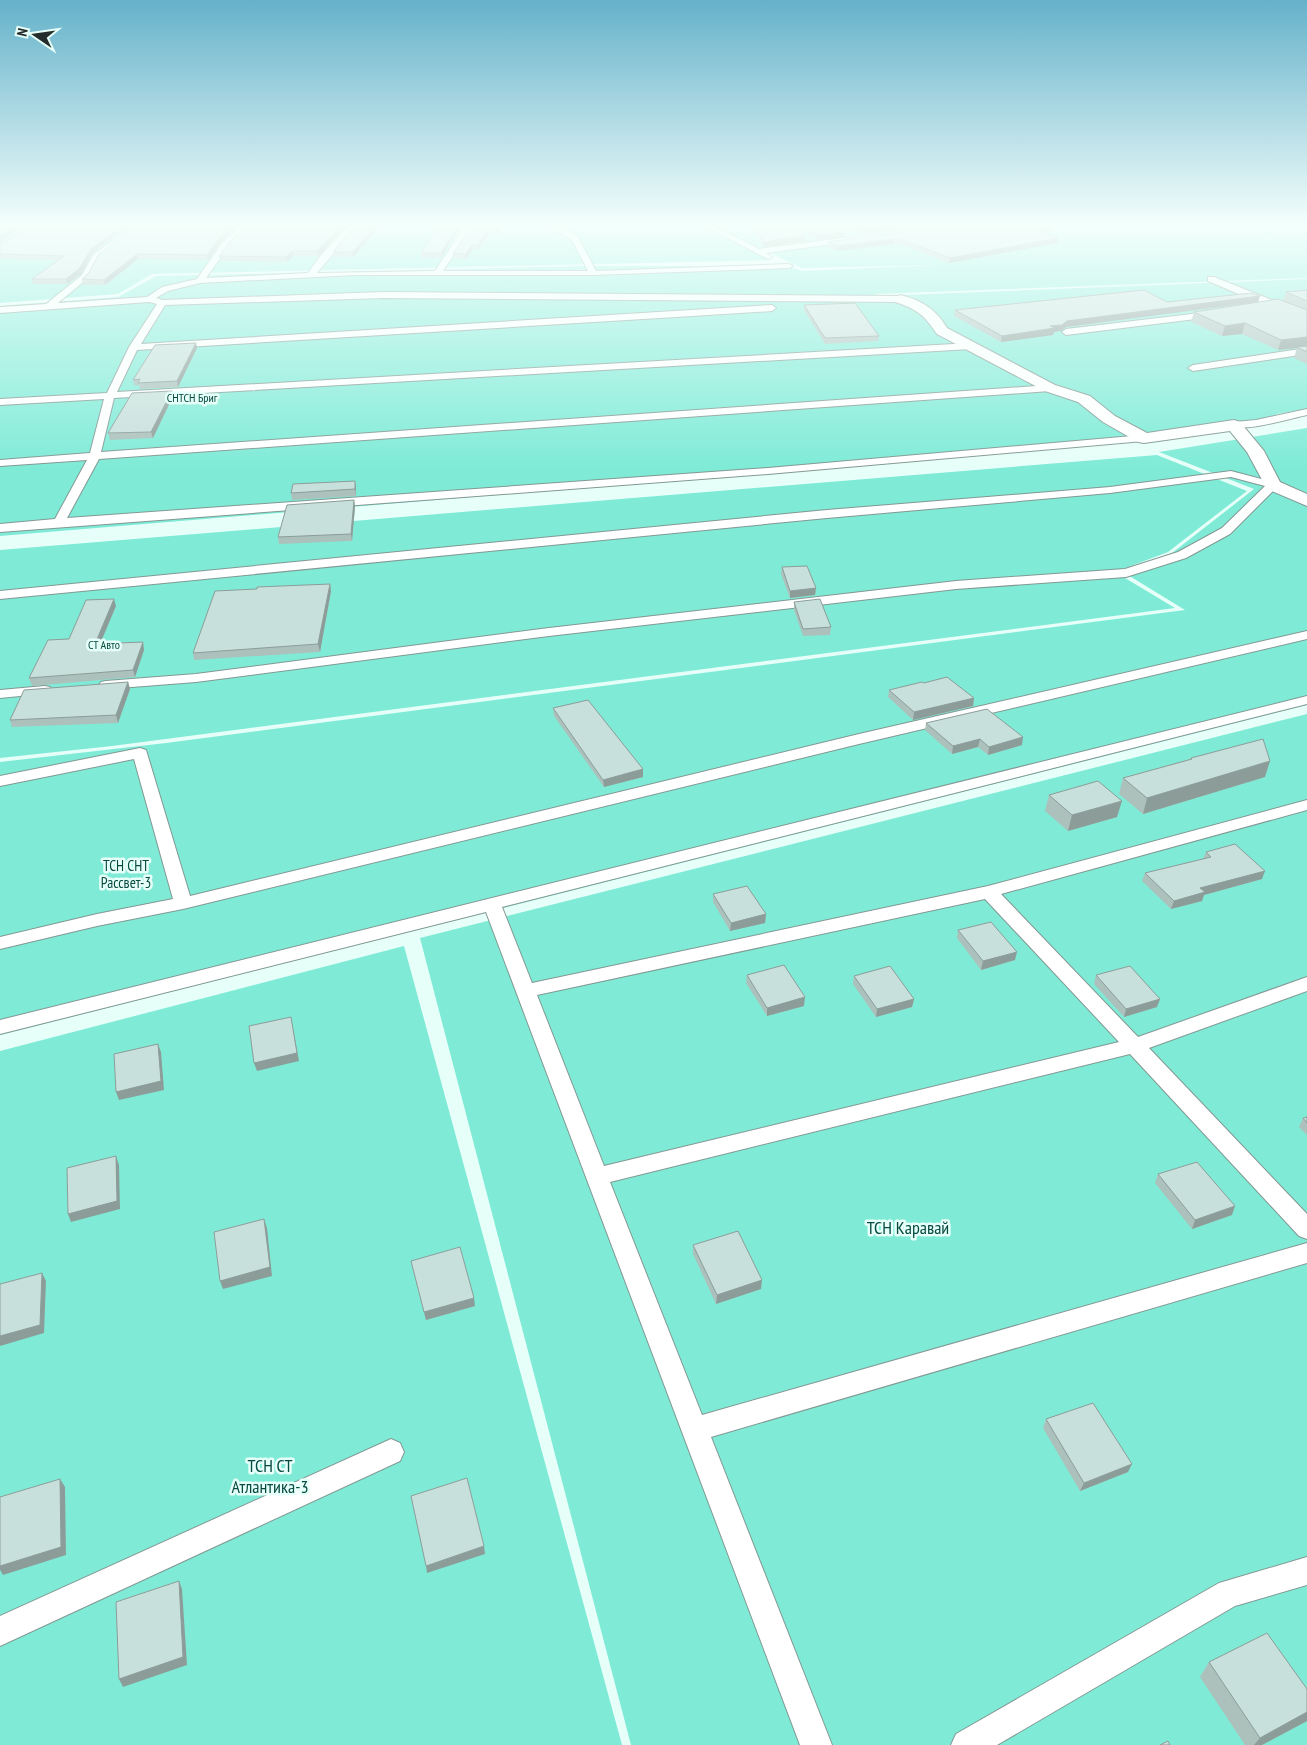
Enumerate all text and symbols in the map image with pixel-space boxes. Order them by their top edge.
north arrow [10,10,60,60]
text: N [13,26,32,38]
park label: СНТСН Бриг [167,390,218,405]
park label: СТ Авто [88,637,120,652]
park label: ТСН СНТ Рассвет-3 [101,856,151,892]
park label: ТСН Каравай [867,1216,949,1239]
park label: ТСН СТ Атлантика-3 [231,1454,309,1498]

